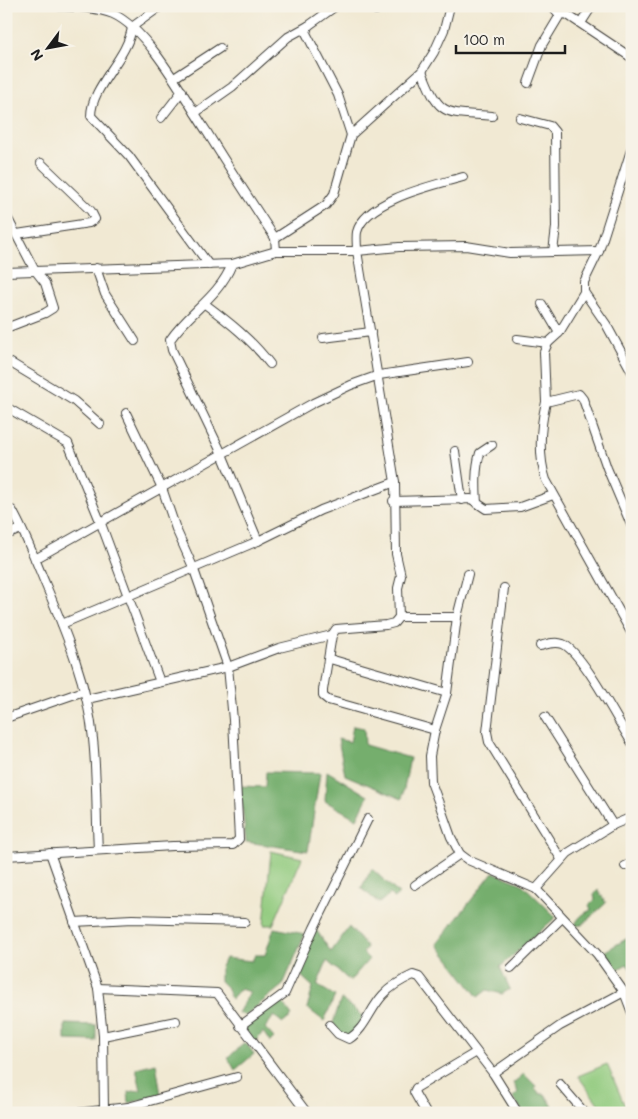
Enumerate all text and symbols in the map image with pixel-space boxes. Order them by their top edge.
north arrow [22,22,72,72]
scale bar [456,22,564,54]
text: 100 m [463,29,505,49]
text: N [26,46,47,65]

